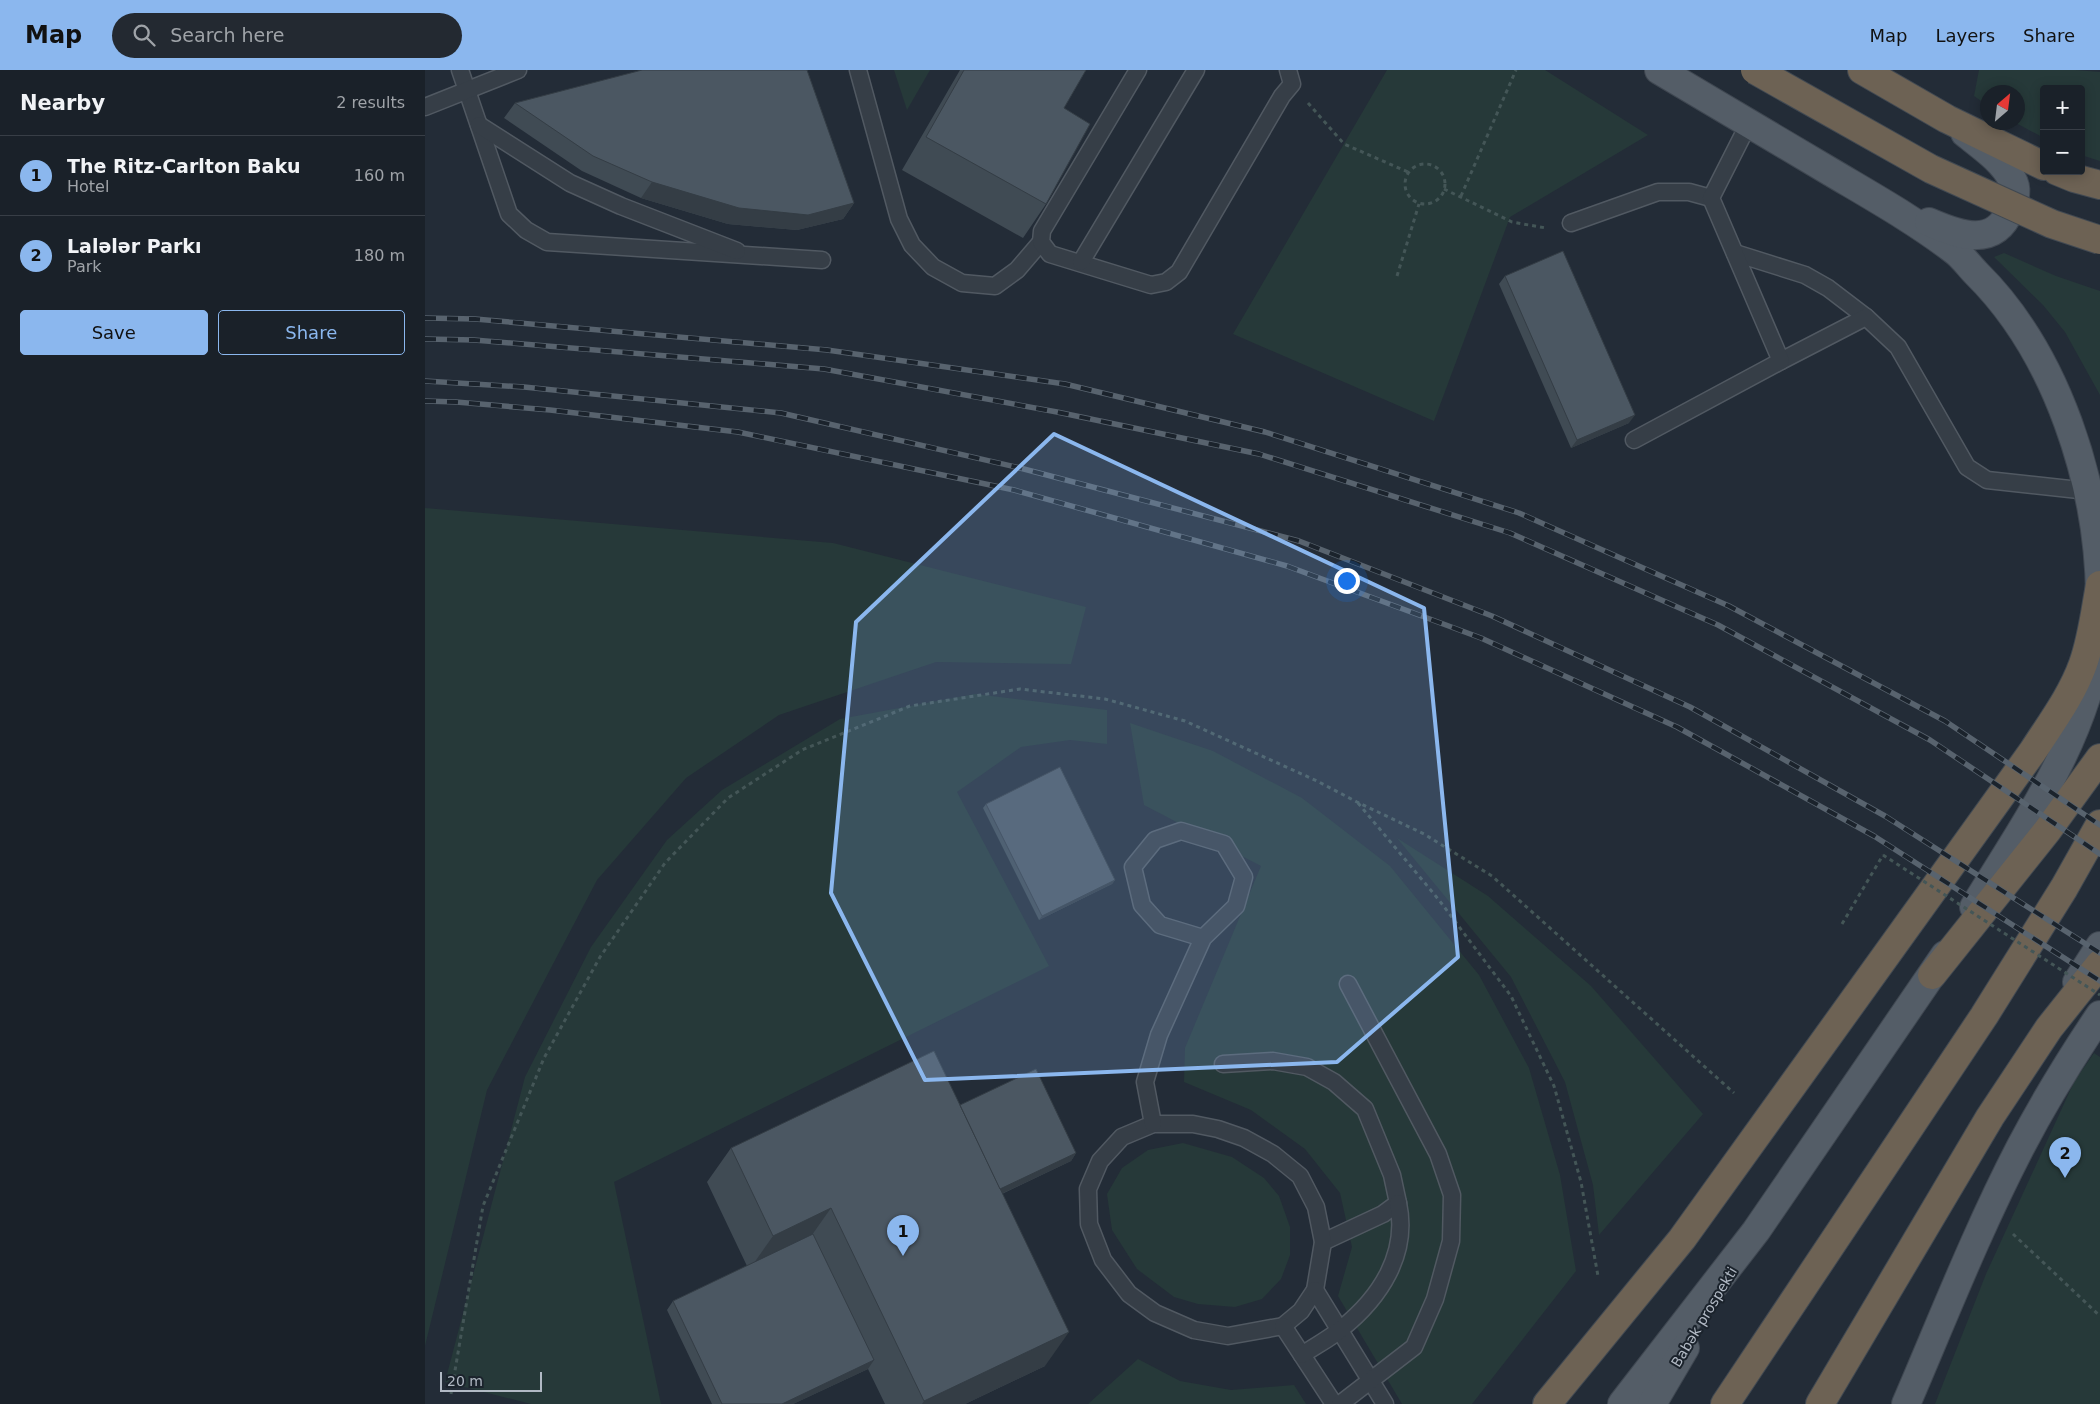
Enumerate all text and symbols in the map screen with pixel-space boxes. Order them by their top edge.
search box [112,13,462,58]
text: Map [25,21,82,49]
icon: search [130,21,158,49]
text: Search here [170,24,284,46]
text: Map [1869,25,1907,46]
text: Layers [1935,25,1995,46]
text: Share [2023,25,2075,46]
north arrow [1980,85,2025,130]
map controls [2040,85,2085,175]
button: + [2040,85,2085,130]
text: Nearby [20,91,105,115]
text: 2 results [336,93,405,112]
button: − [2040,130,2085,175]
text: The Ritz-Carlton Baku [67,155,301,177]
text: 1 [30,166,42,185]
text: 160 m [354,166,405,185]
text: Hotel [67,177,109,196]
text: Lalələr Parkı [67,235,201,257]
text: 2 [30,246,42,265]
text: 180 m [354,246,405,265]
text: Park [67,257,102,276]
button: Save [20,310,208,355]
button: Share [218,310,405,355]
your location [1334,568,1360,594]
pin: 2 [2049,1137,2081,1178]
pin: 1 [887,1215,919,1256]
street label: Babək prospekti [1668,1264,1740,1370]
scale bar [440,1369,543,1392]
text: 20 m [447,1373,483,1389]

